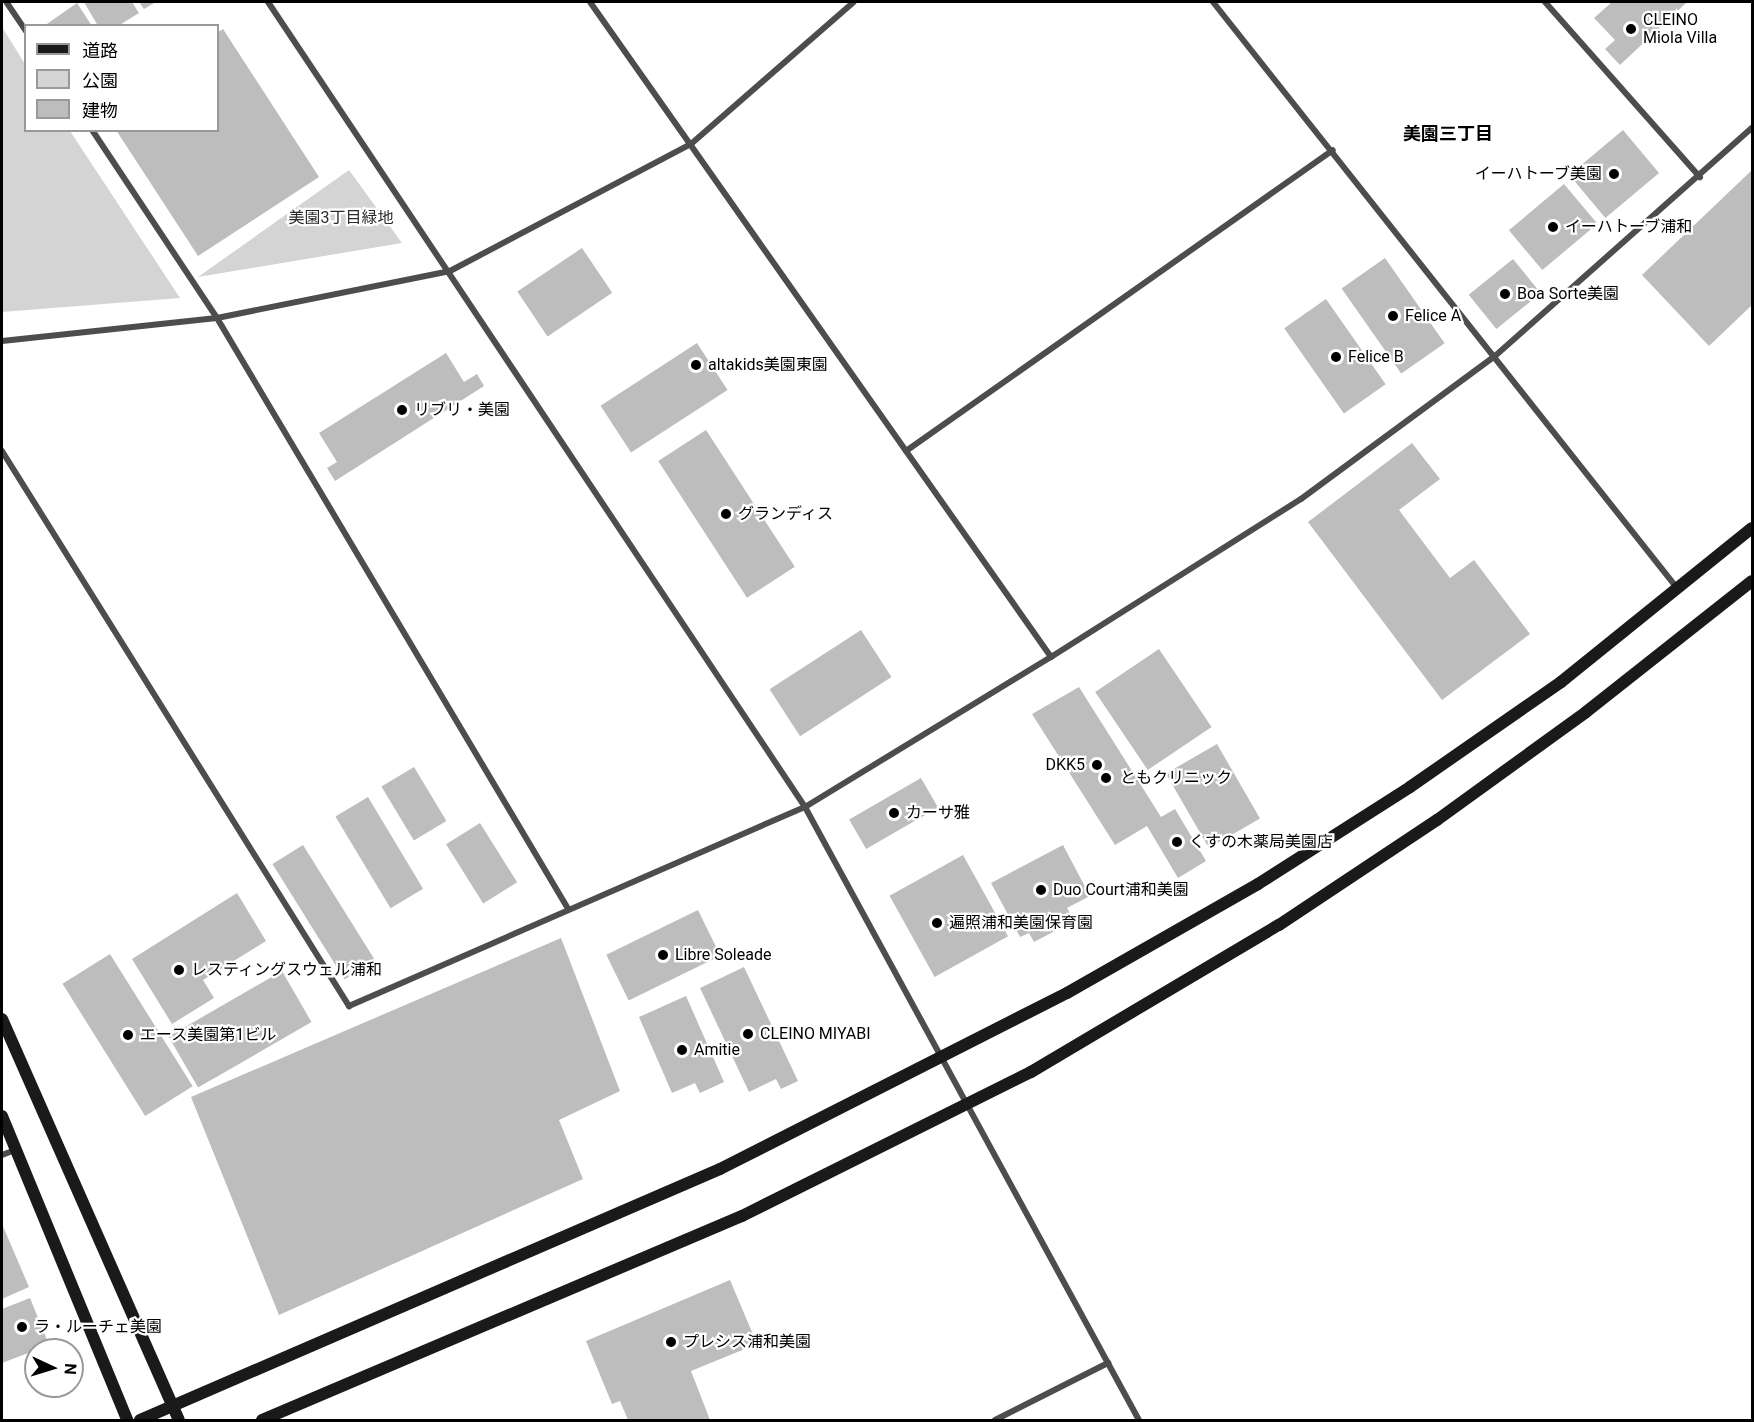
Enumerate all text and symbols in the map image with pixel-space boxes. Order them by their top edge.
place label: CLEINO Miola Villa [1643,10,1717,48]
marker: CLEINO Miola Villa [1624,22,1638,36]
legend [24,24,219,132]
text: 道路 [82,40,118,61]
text: 公園 [82,70,118,91]
text: 建物 [82,100,118,121]
district label: 美園三丁目 [1403,123,1493,145]
place label: イーハトーブ美園 [1474,164,1602,184]
marker: イーハトーブ美園 [1607,167,1621,181]
park label: 美園3丁目緑地 [289,208,393,228]
place label: イーハトーブ浦和 [1565,217,1693,237]
marker: イーハトーブ浦和 [1546,220,1560,234]
place label: Boa Sorte美園 [1517,284,1619,304]
marker: Boa Sorte美園 [1498,287,1512,301]
place label: Felice A [1405,306,1461,326]
marker: Felice A [1386,309,1400,323]
place label: Felice B [1348,347,1404,367]
marker: Felice B [1329,350,1343,364]
place label: altakids美園東園 [708,355,828,375]
marker: altakids美園東園 [689,358,703,372]
place label: リブリ・美園 [414,400,510,420]
marker: リブリ・美園 [395,403,409,417]
place label: グランディス [738,504,834,524]
marker: グランディス [719,507,733,521]
place label: DKK5 [1045,755,1085,775]
marker: DKK5 [1090,758,1104,772]
place label: ともクリニック [1120,768,1232,788]
marker: ともクリニック [1097,769,1115,787]
place label: カーサ雅 [906,803,970,823]
marker: カーサ雅 [887,806,901,820]
place label: くすの木薬局美園店 [1189,832,1333,852]
marker: くすの木薬局美園店 [1170,835,1184,849]
place label: Duo Court浦和美園 [1053,880,1189,900]
marker: Duo Court浦和美園 [1034,883,1048,897]
place label: 遍照浦和美園保育園 [949,913,1093,933]
marker: 遍照浦和美園保育園 [930,916,944,930]
place label: Libre Soleade [675,945,771,965]
marker: Libre Soleade [656,948,670,962]
place label: レスティングスウェル浦和 [191,960,383,980]
marker: レスティングスウェル浦和 [172,963,186,977]
place label: CLEINO MIYABI [760,1024,871,1044]
place label: エース美園第1ビル [140,1025,277,1045]
marker: CLEINO MIYABI [741,1027,755,1041]
marker: エース美園第1ビル [121,1028,135,1042]
place label: Amitie [694,1040,740,1060]
marker: Amitie [675,1043,689,1057]
place label: ラ・ルーチェ美園 [34,1317,162,1337]
marker: ラ・ルーチェ美園 [15,1320,29,1334]
place label: プレシス浦和美園 [683,1332,811,1352]
marker: プレシス浦和美園 [664,1335,678,1349]
north arrow [24,1338,84,1398]
text: N [61,1363,80,1375]

